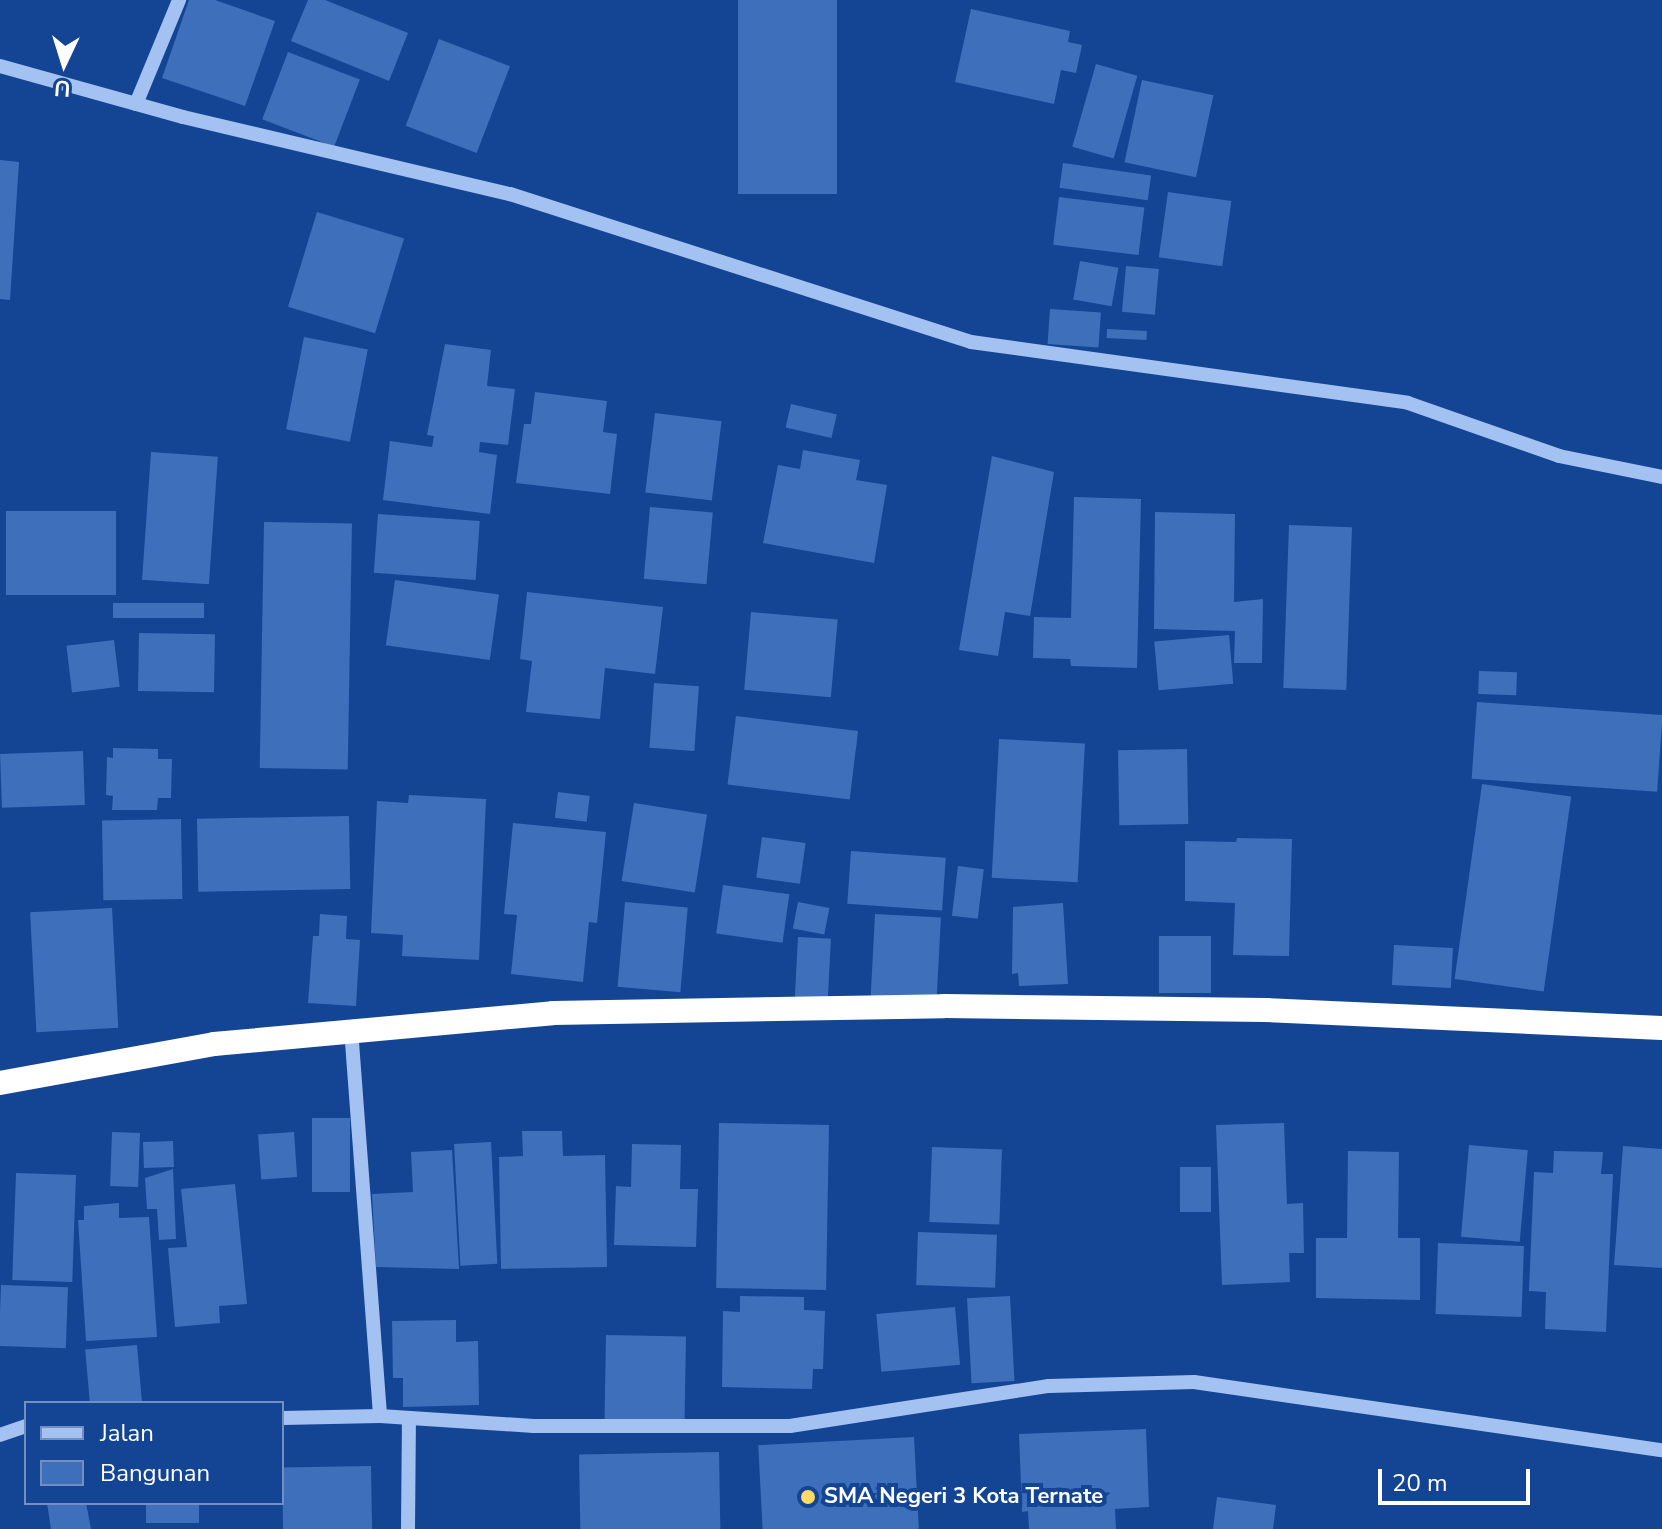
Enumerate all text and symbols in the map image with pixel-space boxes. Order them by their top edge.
north arrow [24,24,104,104]
text: U [53,72,71,103]
legend [24,1401,284,1505]
text: Jalan [100,1417,154,1449]
scale bar [1382,1453,1534,1503]
text: Bangunan [100,1457,210,1489]
text: 20 m [1392,1467,1448,1499]
place label: SMA Negeri 3 Kota Ternate [824,1484,1103,1510]
marker: SMA Negeri 3 Kota Ternate [799,1488,817,1506]

